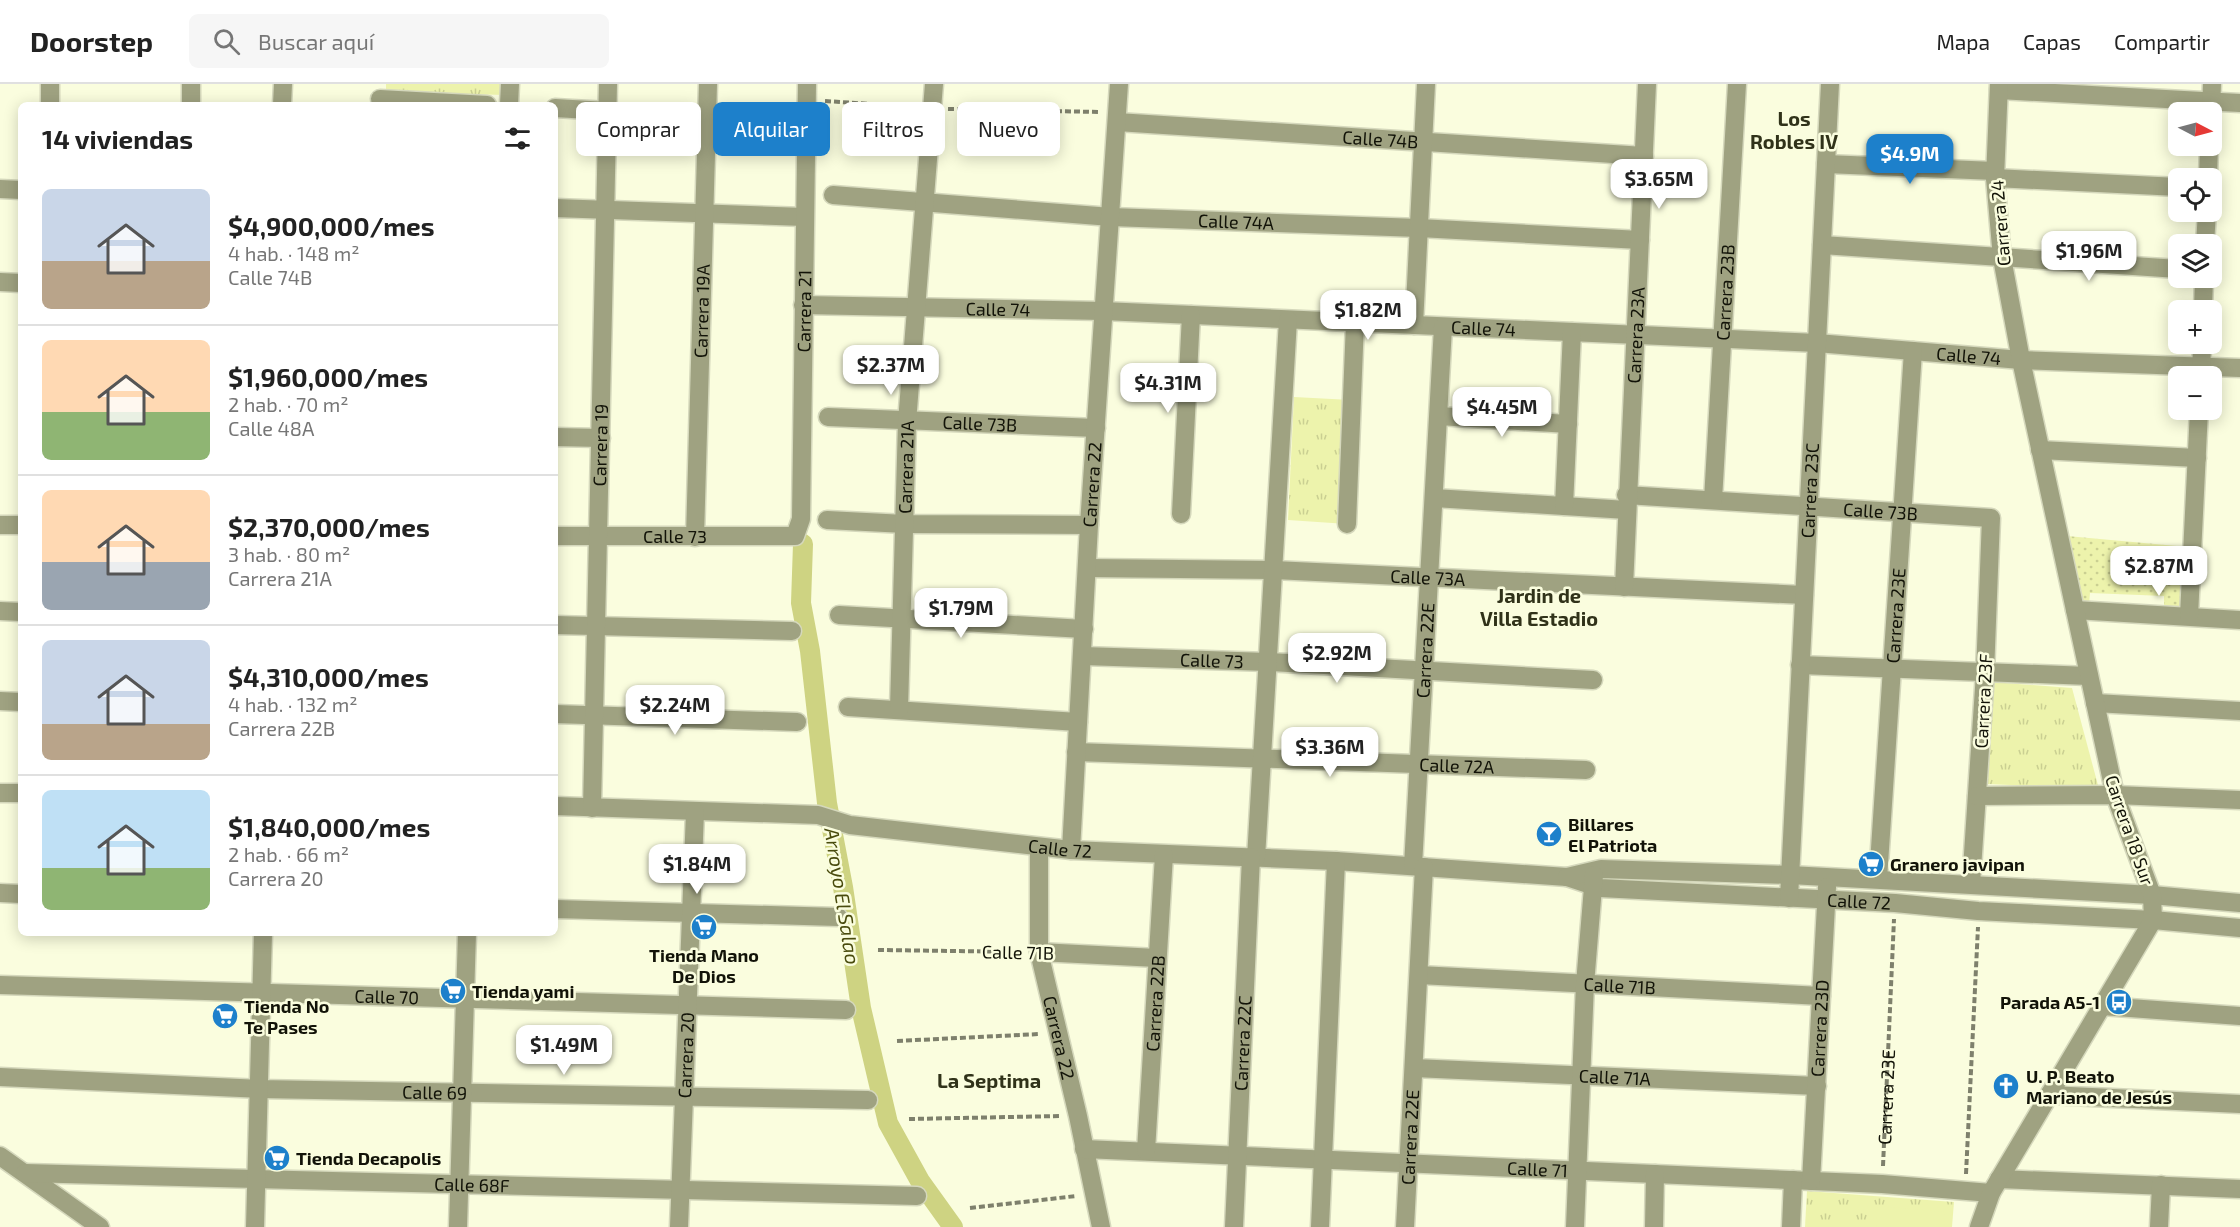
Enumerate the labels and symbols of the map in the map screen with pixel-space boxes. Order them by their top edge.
north arrow [2168,102,2222,156]
district label: Los Robles IV [1750,106,1838,153]
street label: Calle 74B [1342,126,1419,152]
pin: $4.9M [1868,134,1952,185]
pin: $3.65M [1610,159,1708,210]
street label: Carrera 24 [1985,179,2015,267]
street label: Calle 74A [1198,209,1275,234]
pin: $1.96M [2040,231,2138,282]
street label: Carrera 23B [1711,244,1739,341]
street label: Carrera 19A [689,263,714,358]
street label: Carrera 21 [792,270,815,352]
street label: Carrera 23A [1622,286,1649,384]
pin: $1.82M [1319,290,1417,341]
street label: Calle 74 [965,297,1031,321]
street label: Calle 74 [1451,316,1516,340]
street label: Calle 74 [1935,342,2002,369]
pin: $2.37M [842,345,940,396]
pin: $4.31M [1119,363,1217,414]
pin: $4.45M [1453,387,1551,438]
street label: Carrera 19 [588,404,612,487]
street label: Calle 73B [942,411,1018,436]
street label: Carrera 21A [893,419,918,514]
street label: Carrera 22 [1078,441,1106,528]
street label: Carrera 23C [1796,442,1823,539]
street label: Calle 73B [1842,498,1919,524]
street label: Calle 73 [643,525,707,547]
pin: $2.87M [2110,546,2208,597]
street label: Calle 73A [1390,565,1467,590]
street label: Carrera 23E [1881,567,1910,664]
district label: Jardin de Villa Estadio [1480,583,1598,630]
pin: $1.79M [912,588,1010,639]
street label: Carrera 22E [1411,602,1439,699]
pin: $2.92M [1288,633,1386,684]
street label: Calle 73 [1180,648,1244,672]
street label: Carrera 23F [1970,653,1996,749]
pin: $2.24M [626,685,724,736]
pin: $3.36M [1281,727,1379,778]
street label: Calle 72A [1419,753,1495,778]
street label: Carrera 18 Sur [2101,772,2159,888]
place label: Billares El Patriota [1568,813,1657,856]
bar icon: Billares El Patriota [1534,819,1564,849]
water label: Arroyo El Salao [819,825,866,966]
street label: Calle 72 [1027,834,1092,862]
pin: $1.84M [648,844,746,895]
supermarket icon: Granero javipan [1856,849,1886,879]
place label: Granero javipan [1890,853,2025,875]
street label: Calle 72 [1827,889,1891,914]
supermarket icon: Tienda Mano De Dios [689,912,719,942]
street label: Calle 71B [982,940,1054,964]
place label: Tienda Mano De Dios [649,944,759,987]
street label: Carrera 22B [1141,954,1169,1052]
street label: Calle 71B [1583,973,1656,998]
supermarket icon: Tienda yami [438,976,468,1006]
street label: Carrera 23D [1806,979,1833,1077]
place label: Tienda yami [472,980,574,1002]
street label: Calle 70 [354,984,419,1008]
bus stop icon: Parada A5-1 [2104,987,2134,1017]
place label: Parada A5-1 [2000,991,2100,1013]
street label: Carrera 22 [1039,994,1080,1082]
place label: Tienda No Te Pases [244,995,329,1038]
street label: Carrera 22C [1229,995,1256,1091]
supermarket icon: Tienda No Te Pases [210,1001,240,1031]
street label: Carrera 20 [673,1012,698,1099]
pin: $1.49M [515,1025,613,1076]
street label: Carrera 23E [1873,1049,1899,1145]
street label: Calle 71A [1578,1064,1652,1090]
place label: U. P. Beato Mariano de Jesús [2026,1065,2172,1108]
district label: La Septima [937,1068,1041,1092]
church icon: U. P. Beato Mariano de Jesús [1991,1071,2021,1101]
street label: Calle 69 [402,1081,467,1104]
street label: Carrera 22E [1396,1089,1423,1185]
supermarket icon: Tienda Decapolis [262,1143,292,1173]
place label: Tienda Decapolis [296,1147,441,1169]
street label: Calle 71 [1507,1157,1568,1181]
street label: Calle 68F [434,1173,510,1196]

